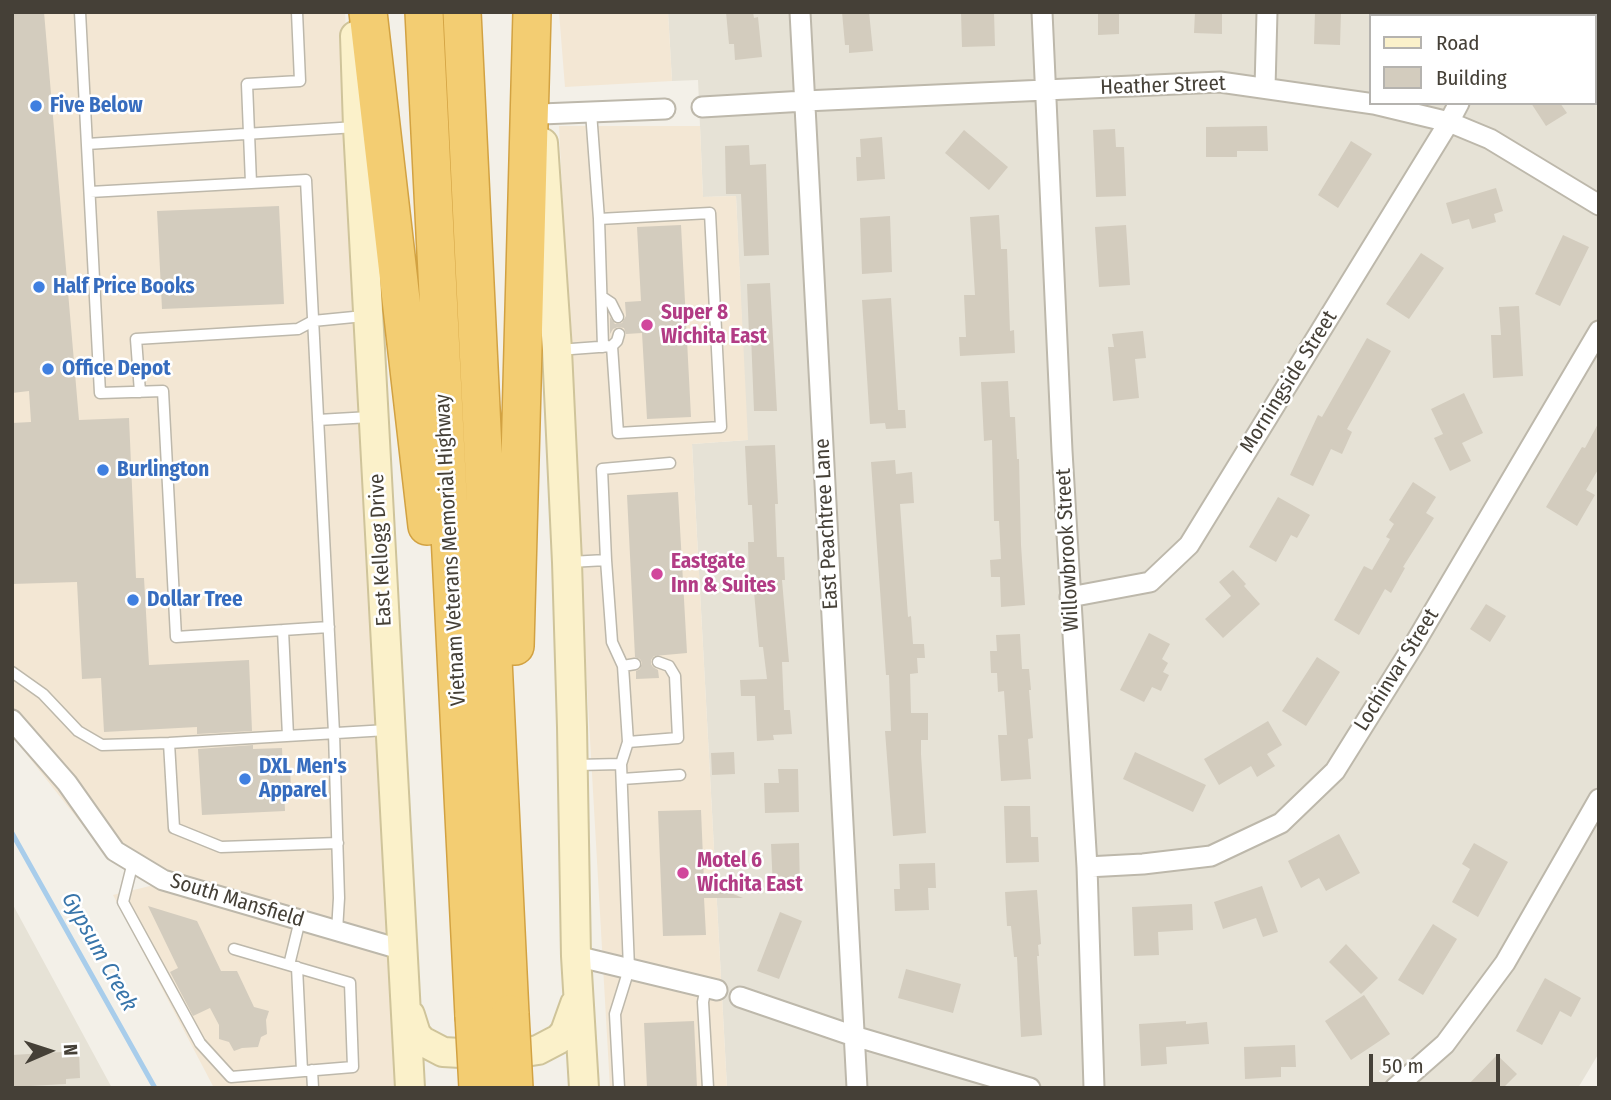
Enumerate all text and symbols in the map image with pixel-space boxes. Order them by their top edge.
legend [1370,14,1597,105]
text: Road [1436,30,1480,56]
text: Building [1436,65,1507,91]
street label: Heather Street [1100,71,1226,101]
place label: Five Below [50,93,143,119]
marker: Five Below [28,98,44,114]
place label: Half Price Books [53,274,195,300]
marker: Half Price Books [31,279,47,295]
place label: Super 8 Wichita East [661,300,767,350]
street label: Morningside Street [1235,306,1343,458]
marker: Super 8 Wichita East [639,317,655,333]
place label: Office Depot [62,356,171,382]
marker: Office Depot [40,361,56,377]
street label: Vietnam Veterans Memorial Highway [430,393,472,707]
street label: East Peachtree Lane [810,438,844,610]
place label: Burlington [117,457,209,483]
marker: Burlington [95,462,111,478]
street label: Willowbrook Street [1051,468,1085,632]
street label: East Kellogg Drive [364,473,398,627]
place label: Eastgate Inn & Suites [671,549,776,599]
marker: Eastgate Inn & Suites [649,566,665,582]
place label: Dollar Tree [147,587,243,613]
marker: Dollar Tree [125,592,141,608]
street label: Lochinvar Street [1349,604,1445,736]
place label: DXL Men's Apparel [259,754,347,804]
marker: DXL Men's Apparel [237,771,253,787]
place label: Motel 6 Wichita East [697,848,803,898]
marker: Motel 6 Wichita East [675,865,691,881]
street label: South Mansfield [167,869,307,933]
water label: Gypsum Creek [55,888,143,1016]
north arrow [14,1016,84,1086]
scale bar [1373,1040,1504,1084]
text: N [59,1044,82,1056]
text: 50 m [1382,1053,1424,1079]

